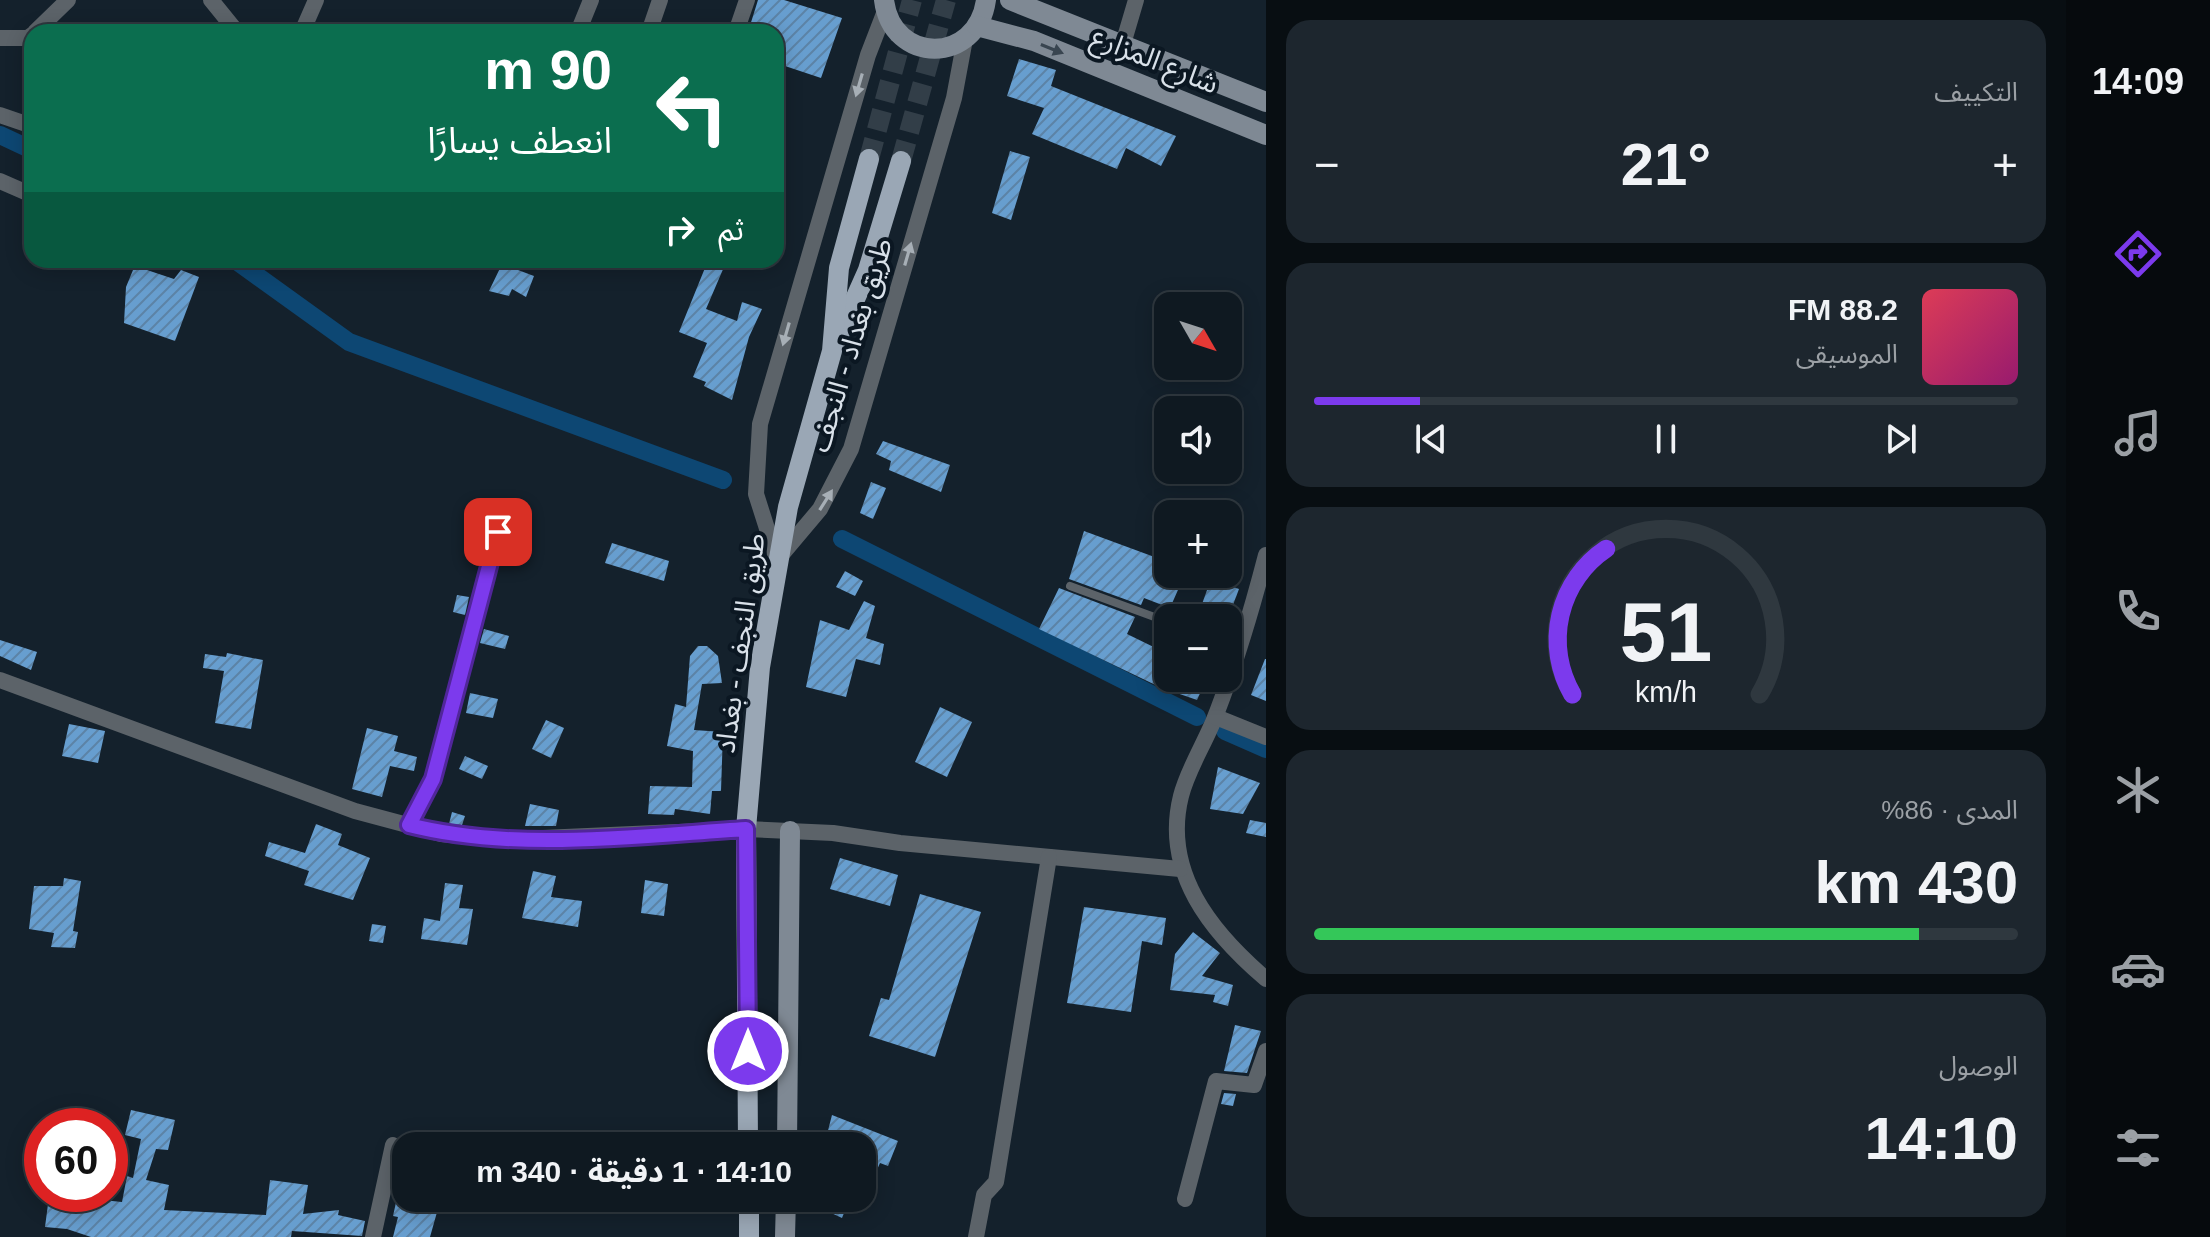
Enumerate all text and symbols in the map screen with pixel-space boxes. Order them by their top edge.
street label: شارع المزارع [1085,21,1223,104]
text: 90 m [484,38,612,101]
one-way arrow [1040,42,1064,55]
icon: left [640,56,744,160]
text: 14:09 [2092,61,2184,102]
one-way arrow [853,72,865,97]
text: التكييف [1934,77,2018,107]
text: انعطف يسارًا [427,120,612,161]
text: 21° [1621,131,1711,198]
text: − [1314,140,1340,189]
text: + [1992,140,2018,189]
icon: right [658,208,702,252]
text: ثم [718,213,744,246]
icon: directions [2110,226,2166,282]
street label: طريق بغداد - النجف [804,234,900,456]
one-way arrow [902,242,915,266]
north arrow [1154,292,1242,380]
map controls [1154,292,1242,692]
text: 88.2 FM [1788,293,1898,326]
one-way arrow [779,323,792,347]
text: الموسيقى [1796,339,1898,369]
button: sound [1154,396,1242,484]
icon: music [2110,405,2166,461]
icon: previous [1409,417,1453,461]
icon: pause [1644,417,1688,461]
icon: next [1879,417,1923,461]
one-way arrow [818,489,832,511]
pin [464,498,532,566]
button: + [1154,500,1242,588]
icon: arrive [476,510,520,554]
street label: طريق النجف - بغداد [709,531,773,755]
icon: phone [2110,583,2166,639]
text: 51 [1620,585,1712,678]
button: − [1154,604,1242,692]
text: km/h [1635,676,1697,708]
icon: climate [2110,762,2166,818]
text: المدى · 86% [1881,795,2018,825]
text: 430 km [1815,849,2018,916]
icon: car [2110,941,2166,997]
position arrow [706,1009,790,1093]
text: الوصول [1939,1051,2018,1081]
text: 14:10 [1865,1105,2018,1172]
speed limit sign: 60 [24,1108,128,1212]
icon: filters [2110,1120,2166,1176]
text: 14:10 · 1 دقيقة · 340 m [476,1155,792,1188]

